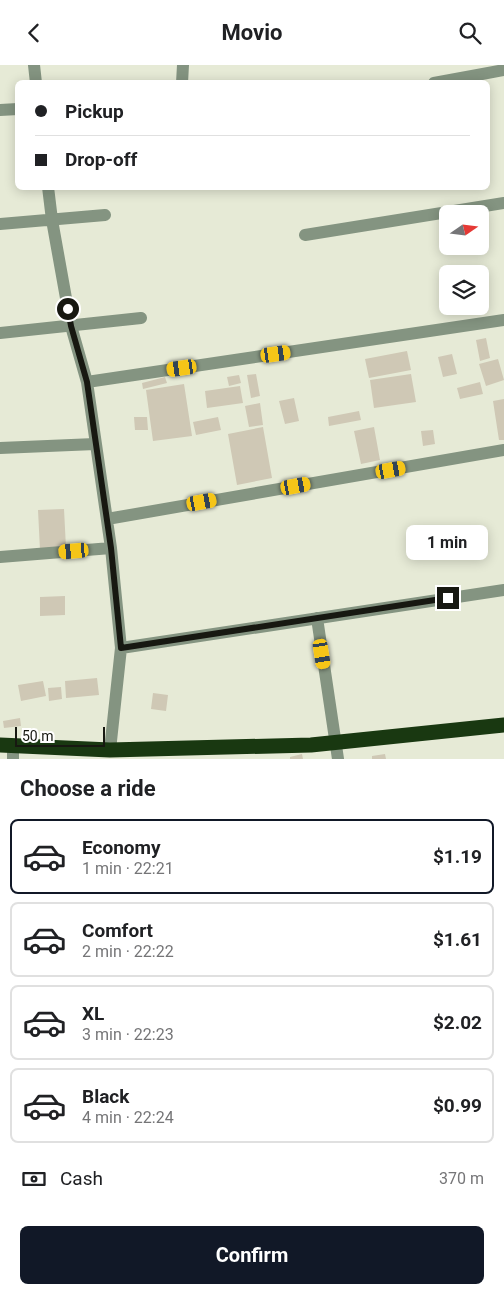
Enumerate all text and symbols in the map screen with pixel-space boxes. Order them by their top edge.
icon: back [20,19,48,47]
icon: search [456,19,484,47]
text: Movio [222,20,282,45]
text: Pickup [65,100,124,123]
text: Drop-off [65,148,137,171]
north arrow [439,205,489,255]
map controls [439,205,489,315]
button: layers [439,265,489,315]
route start [57,298,79,320]
car [260,344,291,364]
car [166,358,197,378]
car [374,460,407,480]
car [279,476,312,496]
car [185,492,218,512]
callout: 1 min [407,525,489,561]
text: 1 min [427,533,467,552]
car [58,542,89,560]
route end [437,587,459,609]
car [312,638,331,670]
scale bar [15,724,105,747]
text: 50 m [22,728,54,744]
text: Choose a ride [20,776,156,801]
icon: car [22,834,67,879]
text: Economy [82,836,161,859]
text: $1.19 [433,845,482,868]
text: 1 min · 22:21 [82,859,174,878]
icon: car [22,917,67,962]
text: Comfort [82,919,153,942]
text: $1.61 [433,928,482,951]
text: 2 min · 22:22 [82,942,174,961]
icon: car [22,1000,67,1045]
text: XL [82,1002,104,1025]
text: $2.02 [433,1011,482,1034]
text: 3 min · 22:23 [82,1025,174,1044]
icon: car [22,1083,67,1128]
text: Black [82,1085,129,1108]
text: $0.99 [433,1094,482,1117]
text: 4 min · 22:24 [82,1108,174,1127]
icon: cash [20,1165,48,1193]
text: Cash [60,1167,103,1190]
text: 370 m [439,1169,484,1188]
button: Confirm [20,1226,484,1284]

